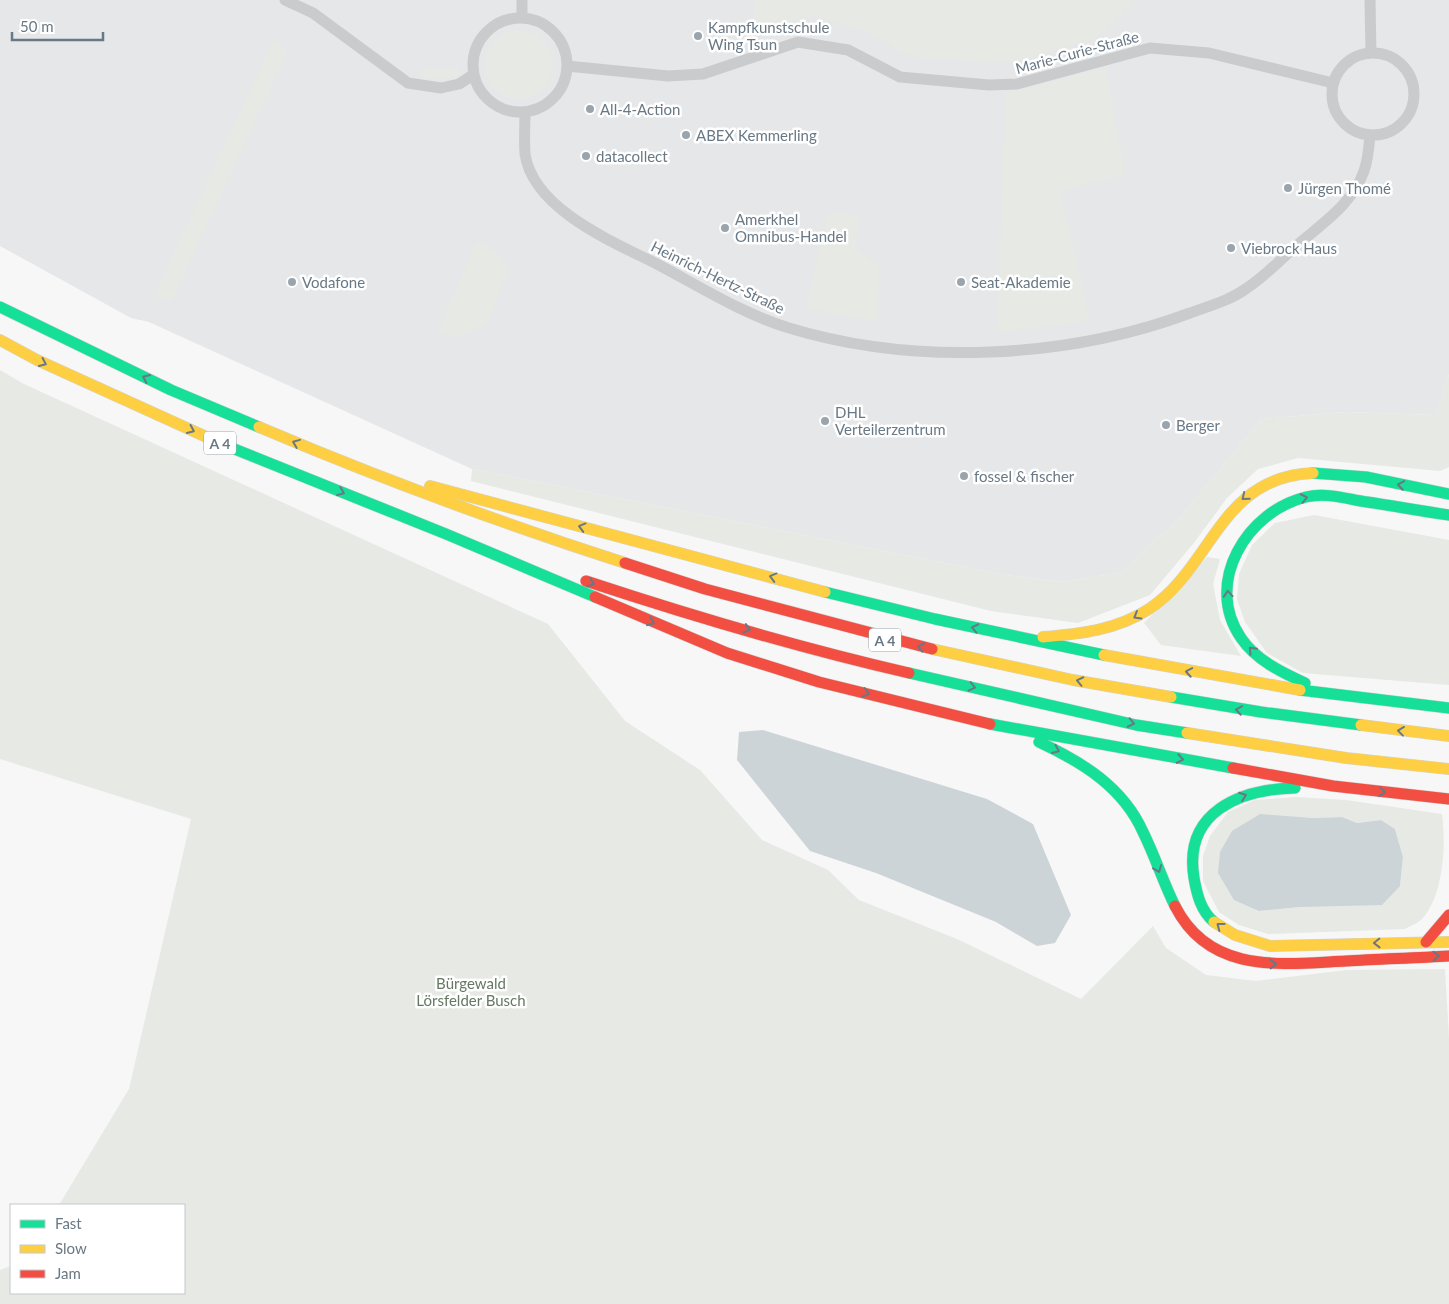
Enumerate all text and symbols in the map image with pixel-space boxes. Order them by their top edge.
scale bar [12,10,104,42]
text: 50 m [20,17,54,35]
place label: Kampfkunstschule Wing Tsun [708,18,829,53]
street label: Marie-Curie-Straße [1013,27,1141,77]
marker: Kampfkunstschule Wing Tsun [692,30,704,42]
place label: All-4-Action [600,100,680,118]
marker: All-4-Action [584,103,596,115]
place label: ABEX Kemmerling [696,126,817,144]
marker: ABEX Kemmerling [680,129,692,141]
place label: datacollect [596,147,668,165]
marker: datacollect [580,150,592,162]
place label: Jürgen Thomé [1298,179,1391,197]
marker: Jürgen Thomé [1282,182,1294,194]
place label: Amerkhel Omnibus-Handel [735,210,847,245]
marker: Amerkhel Omnibus-Handel [719,222,731,234]
street label: Heinrich-Hertz-Straße [648,237,788,317]
place label: Viebrock Haus [1241,239,1337,257]
marker: Viebrock Haus [1225,242,1237,254]
place label: Vodafone [302,273,365,291]
place label: Seat-Akademie [971,273,1071,291]
marker: Vodafone [286,276,298,288]
marker: Seat-Akademie [955,276,967,288]
one-way arrow [38,356,47,367]
one-way arrow [142,374,151,385]
place label: DHL Verteilerzentrum [835,403,946,438]
marker: DHL Verteilerzentrum [819,415,831,427]
place label: Berger [1176,416,1220,434]
marker: Berger [1160,419,1172,431]
one-way arrow [186,424,195,435]
road number: A 4 [204,432,236,454]
one-way arrow [292,438,301,449]
place label: fossel & fischer [974,467,1075,485]
marker: fossel & fischer [958,470,970,482]
one-way arrow [1397,480,1405,490]
one-way arrow [336,486,345,496]
one-way arrow [1242,491,1251,500]
one-way arrow [1300,493,1309,504]
one-way arrow [578,523,586,533]
one-way arrow [768,572,777,583]
one-way arrow [587,577,595,587]
one-way arrow [1222,590,1233,598]
one-way arrow [1134,610,1143,620]
one-way arrow [646,616,655,627]
one-way arrow [971,623,979,634]
one-way arrow [742,624,751,634]
road number: A 4 [869,628,901,652]
one-way arrow [916,642,925,653]
one-way arrow [1249,646,1258,655]
one-way arrow [1184,668,1193,678]
one-way arrow [1075,676,1084,687]
one-way arrow [968,681,977,692]
one-way arrow [862,688,870,698]
one-way arrow [1235,705,1244,715]
one-way arrow [1126,717,1135,728]
one-way arrow [1396,726,1404,737]
one-way arrow [1051,744,1060,754]
one-way arrow [1176,754,1184,764]
one-way arrow [1378,786,1386,797]
one-way arrow [1238,792,1247,802]
one-way arrow [1151,864,1162,873]
one-way arrow [1216,923,1226,932]
one-way arrow [1373,938,1381,948]
one-way arrow [1432,951,1440,962]
one-way arrow [1270,958,1278,969]
park label: Bürgewald Lörsfelder Busch [416,974,526,1009]
legend [10,1204,185,1294]
text: Fast [55,1214,82,1232]
text: Slow [55,1239,87,1257]
text: Jam [55,1264,81,1282]

